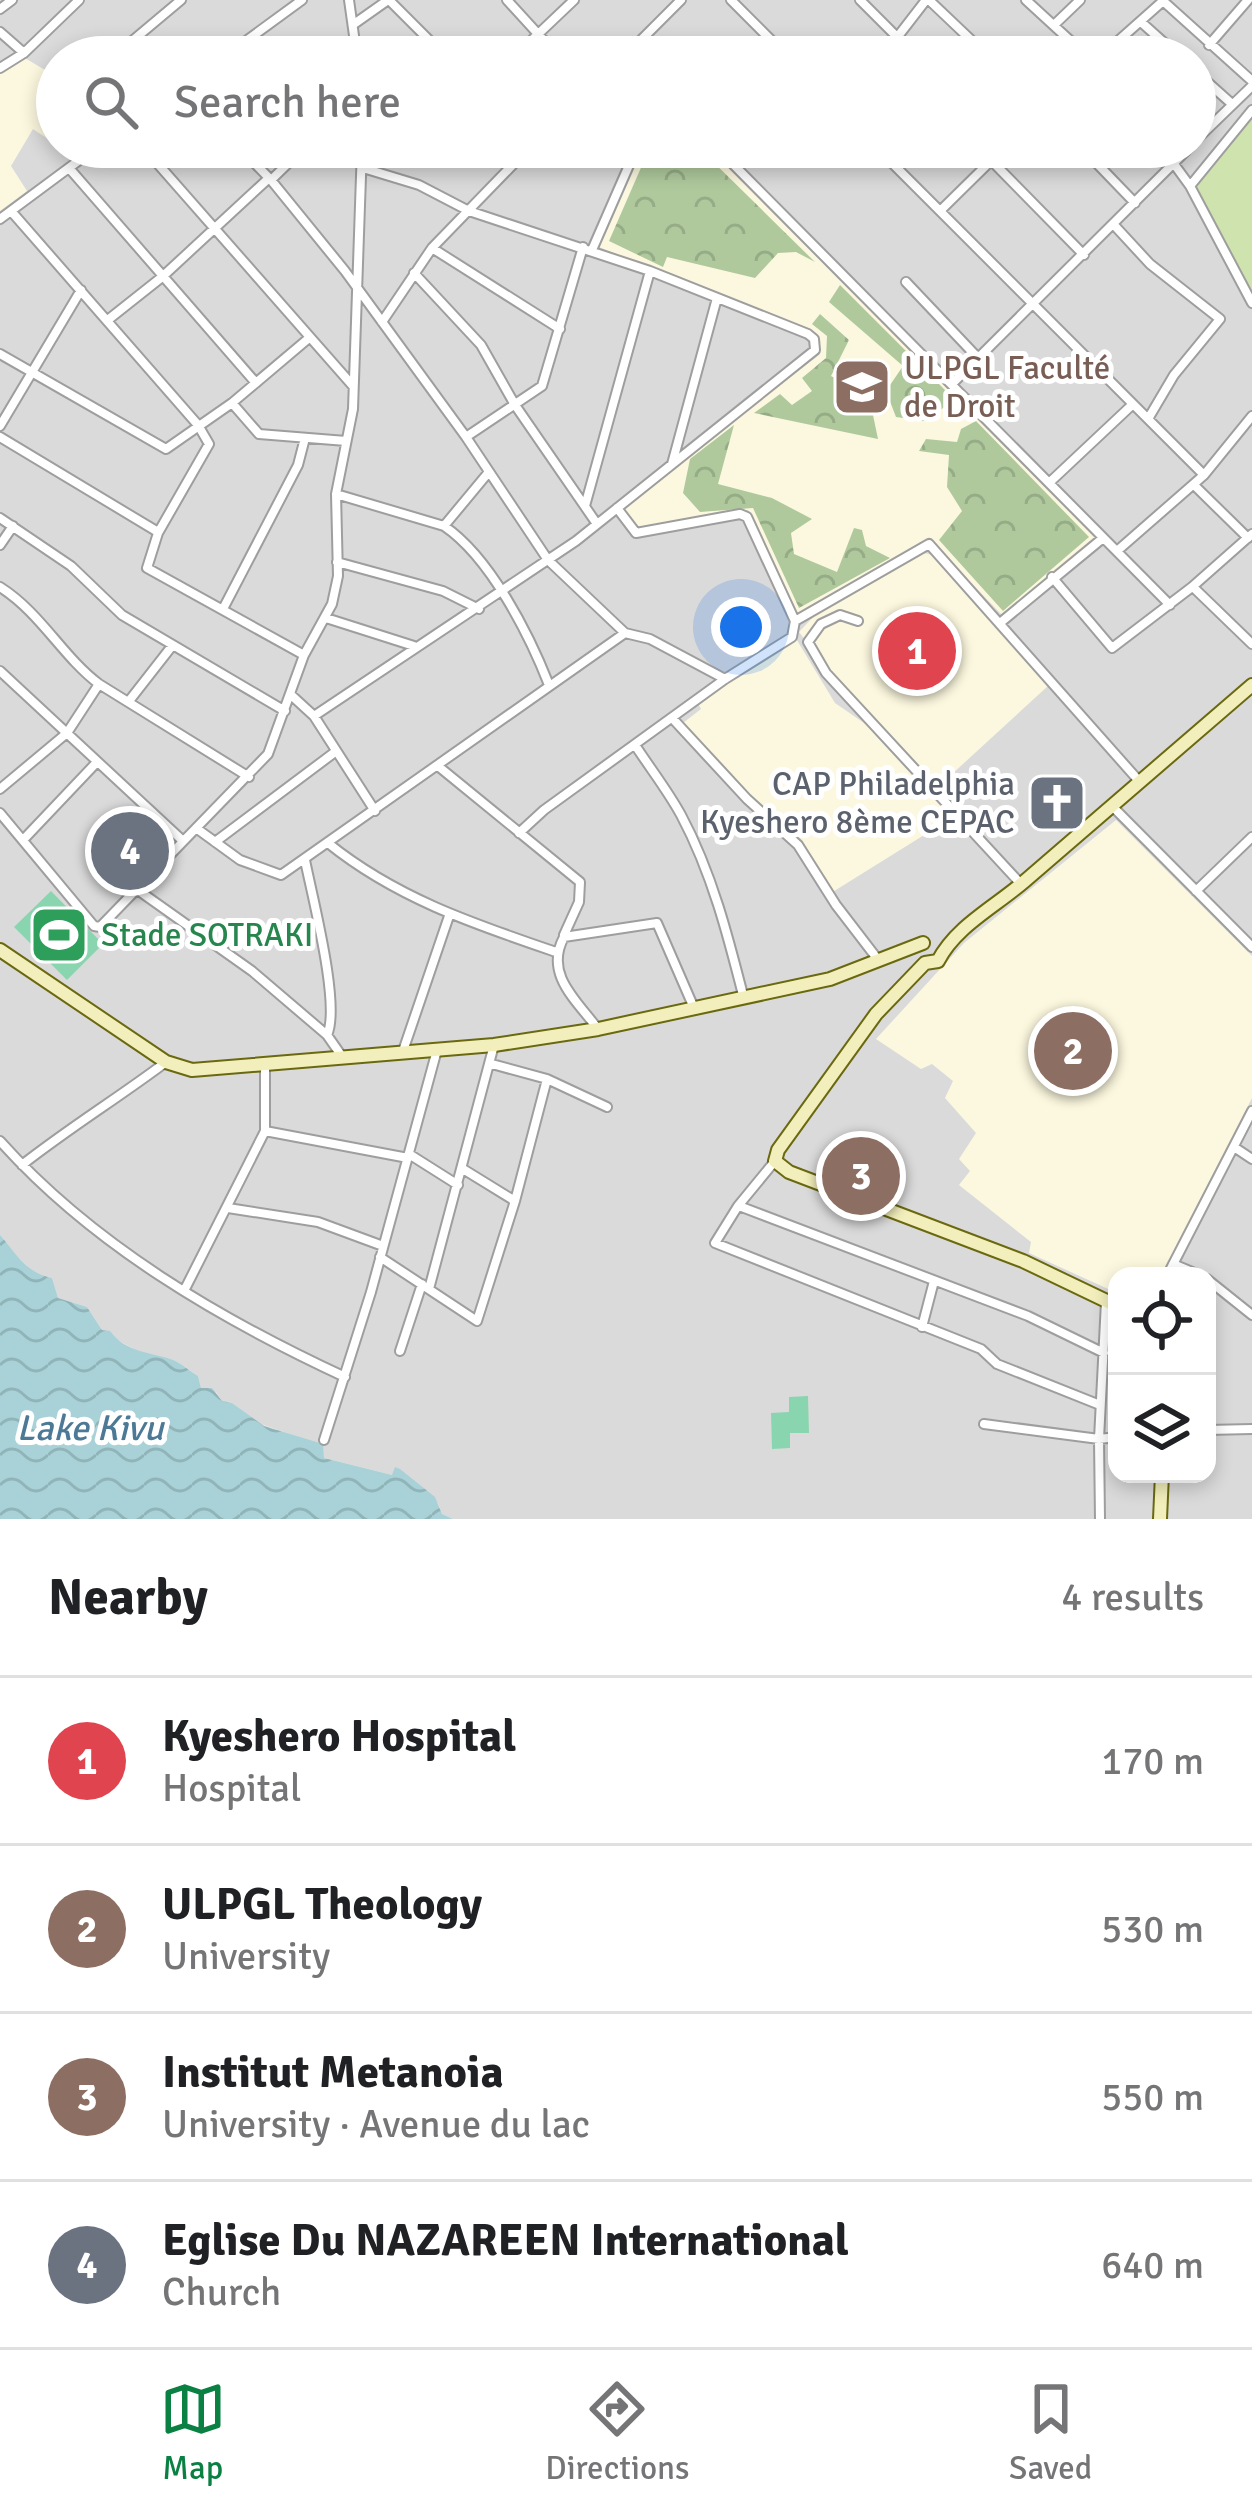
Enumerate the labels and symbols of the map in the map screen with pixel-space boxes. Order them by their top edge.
place label: ULPGL Faculté de Droit [904,348,1110,427]
school or university icon: ULPGL Faculté de Droit [831,356,893,418]
your location [711,597,771,657]
pin: 1 [878,606,956,696]
place label: CAP Philadelphia Kyeshero 8ème CEPAC [700,764,1015,843]
church icon: CAP Philadelphia Kyeshero 8ème CEPAC [1026,772,1088,834]
pin: 4 [91,806,169,896]
sports icon: Stade SOTRAKI [28,904,90,966]
place label: Stade SOTRAKI [101,915,313,956]
pin: 2 [1034,1006,1112,1096]
pin: 3 [822,1131,900,1221]
water label: Lake Kivu [17,1406,166,1451]

